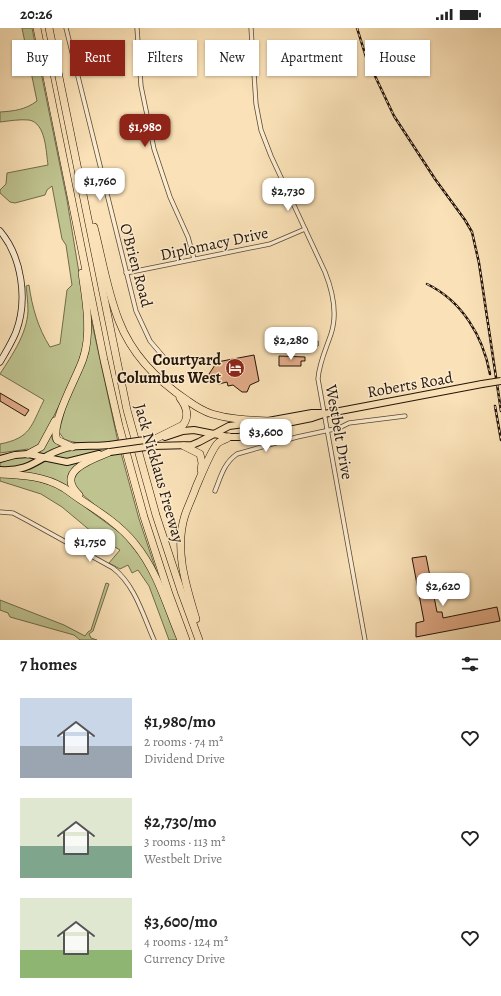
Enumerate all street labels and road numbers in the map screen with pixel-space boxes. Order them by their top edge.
street label: O'Brien Road [114,221,158,310]
street label: Diplomacy Drive [158,222,270,266]
street label: Roberts Road [365,367,455,403]
street label: Westbelt Drive [320,382,358,481]
street label: Jack Nicklaus Freeway [129,401,190,546]

